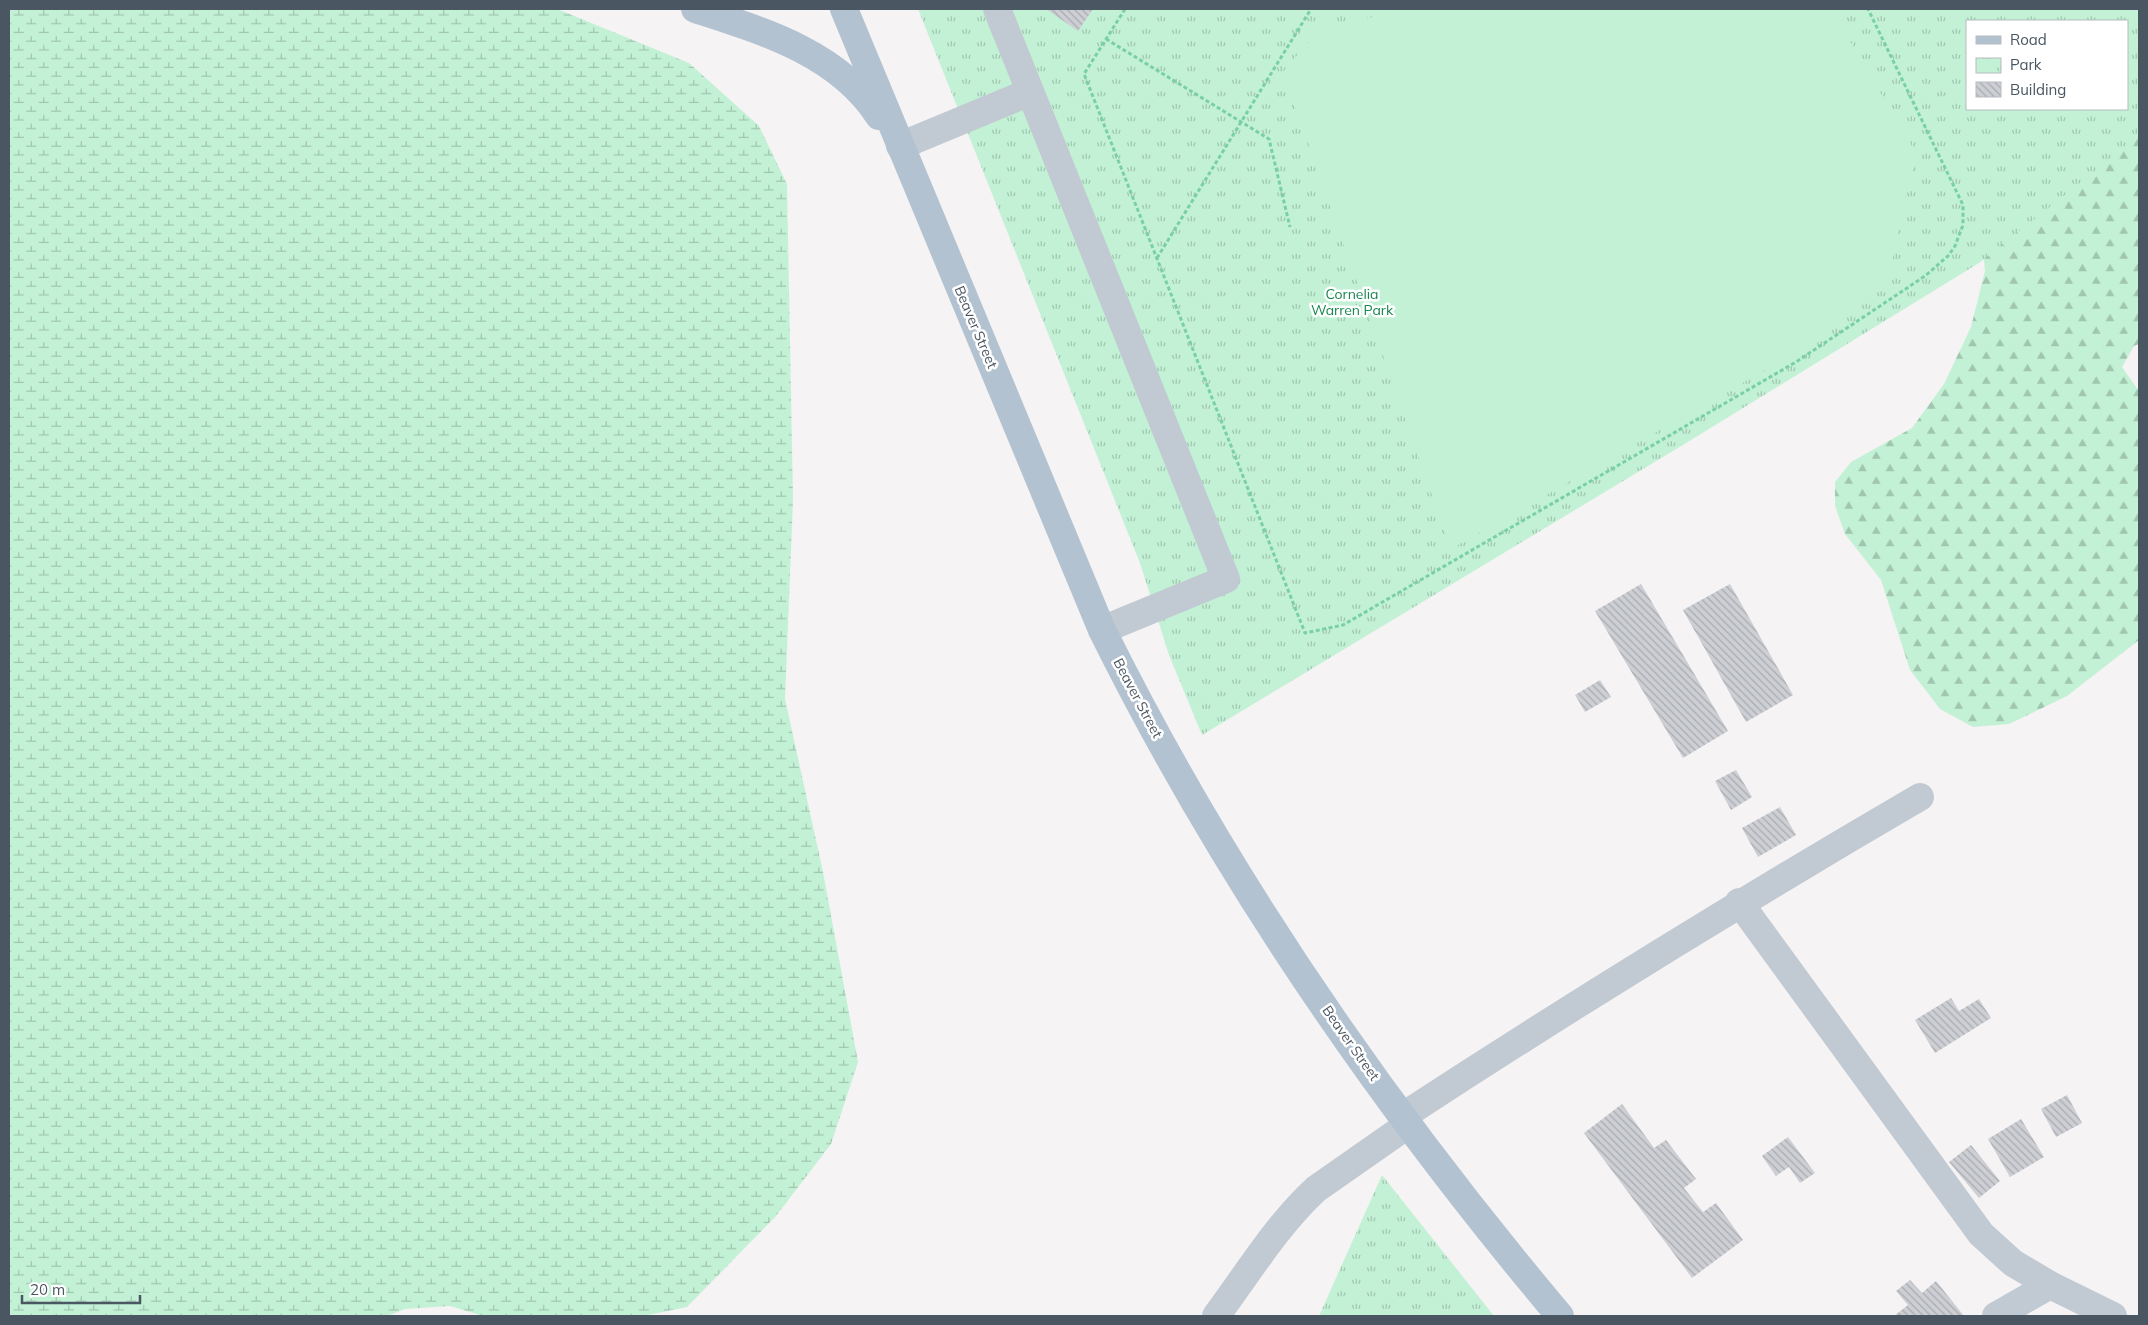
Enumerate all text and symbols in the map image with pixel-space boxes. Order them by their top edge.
legend [1966,20,2128,110]
text: Road [2010,30,2047,49]
text: Park [2010,55,2042,74]
text: Building [2010,80,2066,99]
street label: Beaver Street [951,283,1001,371]
park label: Cornelia Warren Park [1311,285,1394,319]
street label: Beaver Street [1109,655,1167,741]
street label: Beaver Street [1318,1002,1384,1084]
scale bar [22,1272,140,1304]
text: 20 m [30,1280,65,1299]

